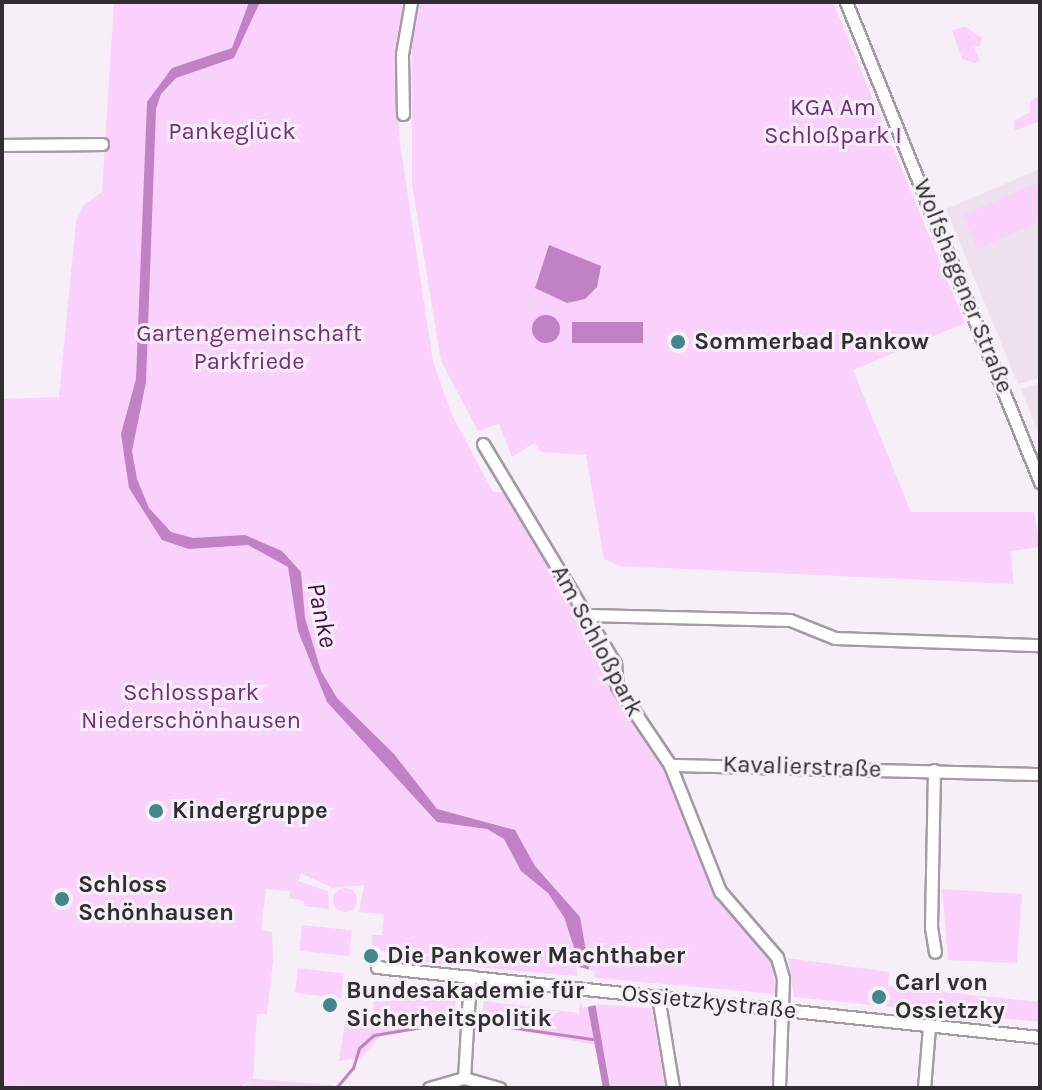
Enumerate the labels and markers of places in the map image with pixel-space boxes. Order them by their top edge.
place label: Sommerbad Pankow [694,328,929,356]
marker: Sommerbad Pankow [669,333,687,351]
place label: Kindergruppe [172,797,328,825]
marker: Kindergruppe [147,802,165,820]
place label: Schloss Schönhausen [78,871,234,927]
marker: Schloss Schönhausen [53,890,71,908]
place label: Die Pankower Machthaber [387,942,685,970]
marker: Die Pankower Machthaber [362,947,380,965]
place label: Carl von Ossietzky [895,969,1005,1025]
place label: Bundesakademie für Sicherheitspolitik [346,977,584,1033]
marker: Carl von Ossietzky [870,988,888,1006]
marker: Bundesakademie für Sicherheitspolitik [321,996,339,1014]

